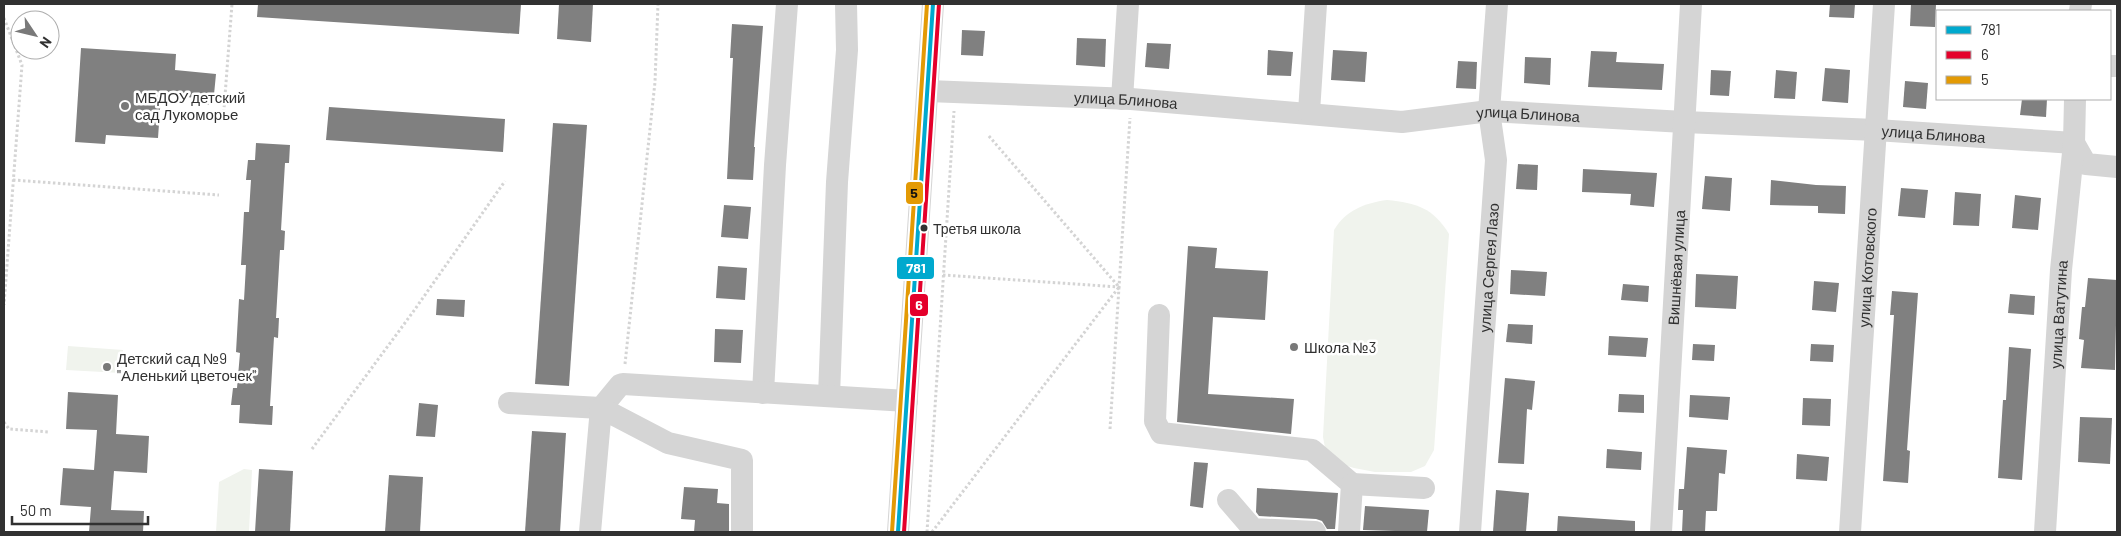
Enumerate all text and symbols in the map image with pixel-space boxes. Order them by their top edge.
north arrow [10,10,60,60]
legend [1936,10,2111,100]
text: 781 [1981,20,2001,38]
text: N [36,34,56,51]
text: 6 [1981,45,1989,63]
text: 5 [1981,70,1989,88]
place label: МБДОУ детский сад Лукоморье [135,88,245,123]
street label: улица Блинова [1074,88,1179,112]
marker: МБДОУ детский сад Лукоморье [119,100,131,112]
street label: улица Блинова [1475,102,1581,125]
street label: улица Блинова [1881,121,1987,146]
line badge: 5 [905,181,924,205]
text: 5 [910,184,918,201]
street label: улица Сергея Лазо [1475,202,1502,333]
street label: улица Котовского [1854,207,1880,328]
street label: Вишнёвая улица [1664,209,1688,326]
place label: Третья школа [933,220,1021,237]
marker: Третья школа [919,223,929,233]
line badge: 781 [896,256,935,280]
text: 781 [906,259,926,276]
street label: улица Ватутина [2046,259,2071,369]
line badge: 6 [909,293,929,317]
text: 6 [915,296,923,313]
place label: Школа №3 [1304,338,1376,356]
marker: Школа №3 [1288,341,1300,353]
place label: Детский сад №9 "Аленький цветочек" [117,349,256,384]
marker: Детский сад №9 "Аленький цветочек" [101,361,113,373]
scale bar [12,494,149,526]
text: 50 m [20,501,52,519]

